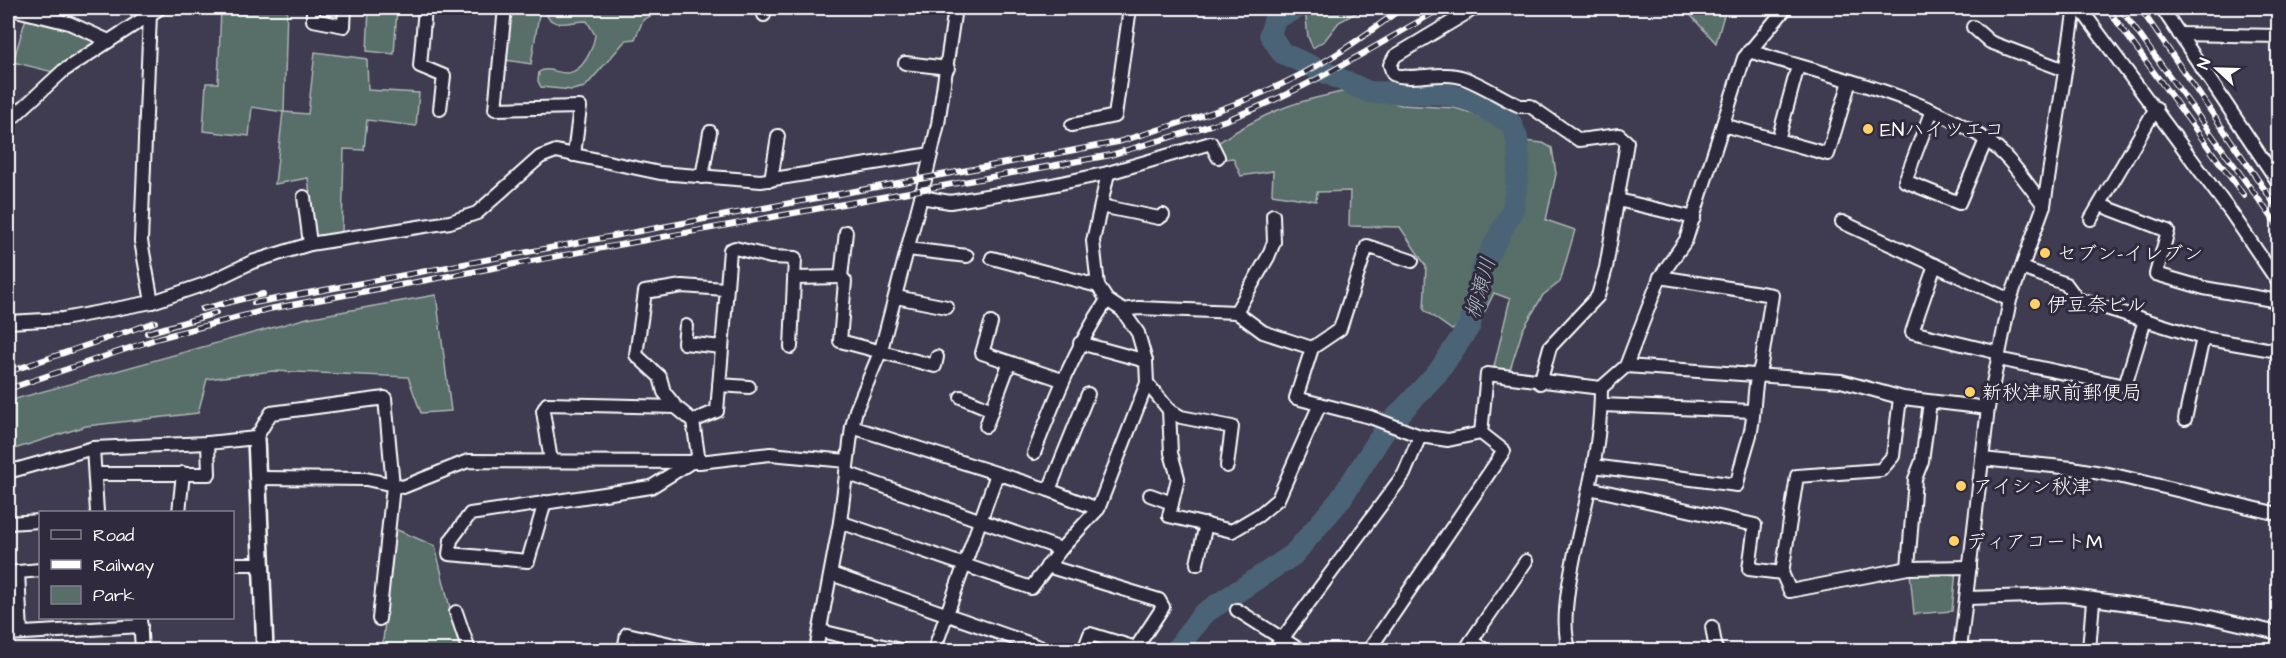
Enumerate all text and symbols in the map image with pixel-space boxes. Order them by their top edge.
north arrow [2187,39,2247,99]
text: N [2192,55,2216,73]
place label: ENハイツエコ [1880,116,2004,144]
marker: ENハイツエコ [1861,122,1875,136]
place label: セブン-イレブン [2057,240,2203,268]
marker: セブン-イレブン [2038,246,2052,260]
water label: 柳瀬川 [1458,254,1503,322]
place label: 伊豆奈ビル [2047,291,2147,319]
marker: 伊豆奈ビル [2028,297,2042,311]
place label: 新秋津駅前郵便局 [1982,379,2142,407]
marker: 新秋津駅前郵便局 [1963,385,1977,399]
place label: アイシン秋津 [1973,473,2091,501]
marker: アイシン秋津 [1954,479,1968,493]
legend [39,511,234,619]
text: Road [93,523,134,548]
place label: ディアコートM [1966,528,2103,556]
marker: ディアコートM [1947,534,1961,548]
text: Railway [93,553,154,579]
text: Park [93,583,135,608]

